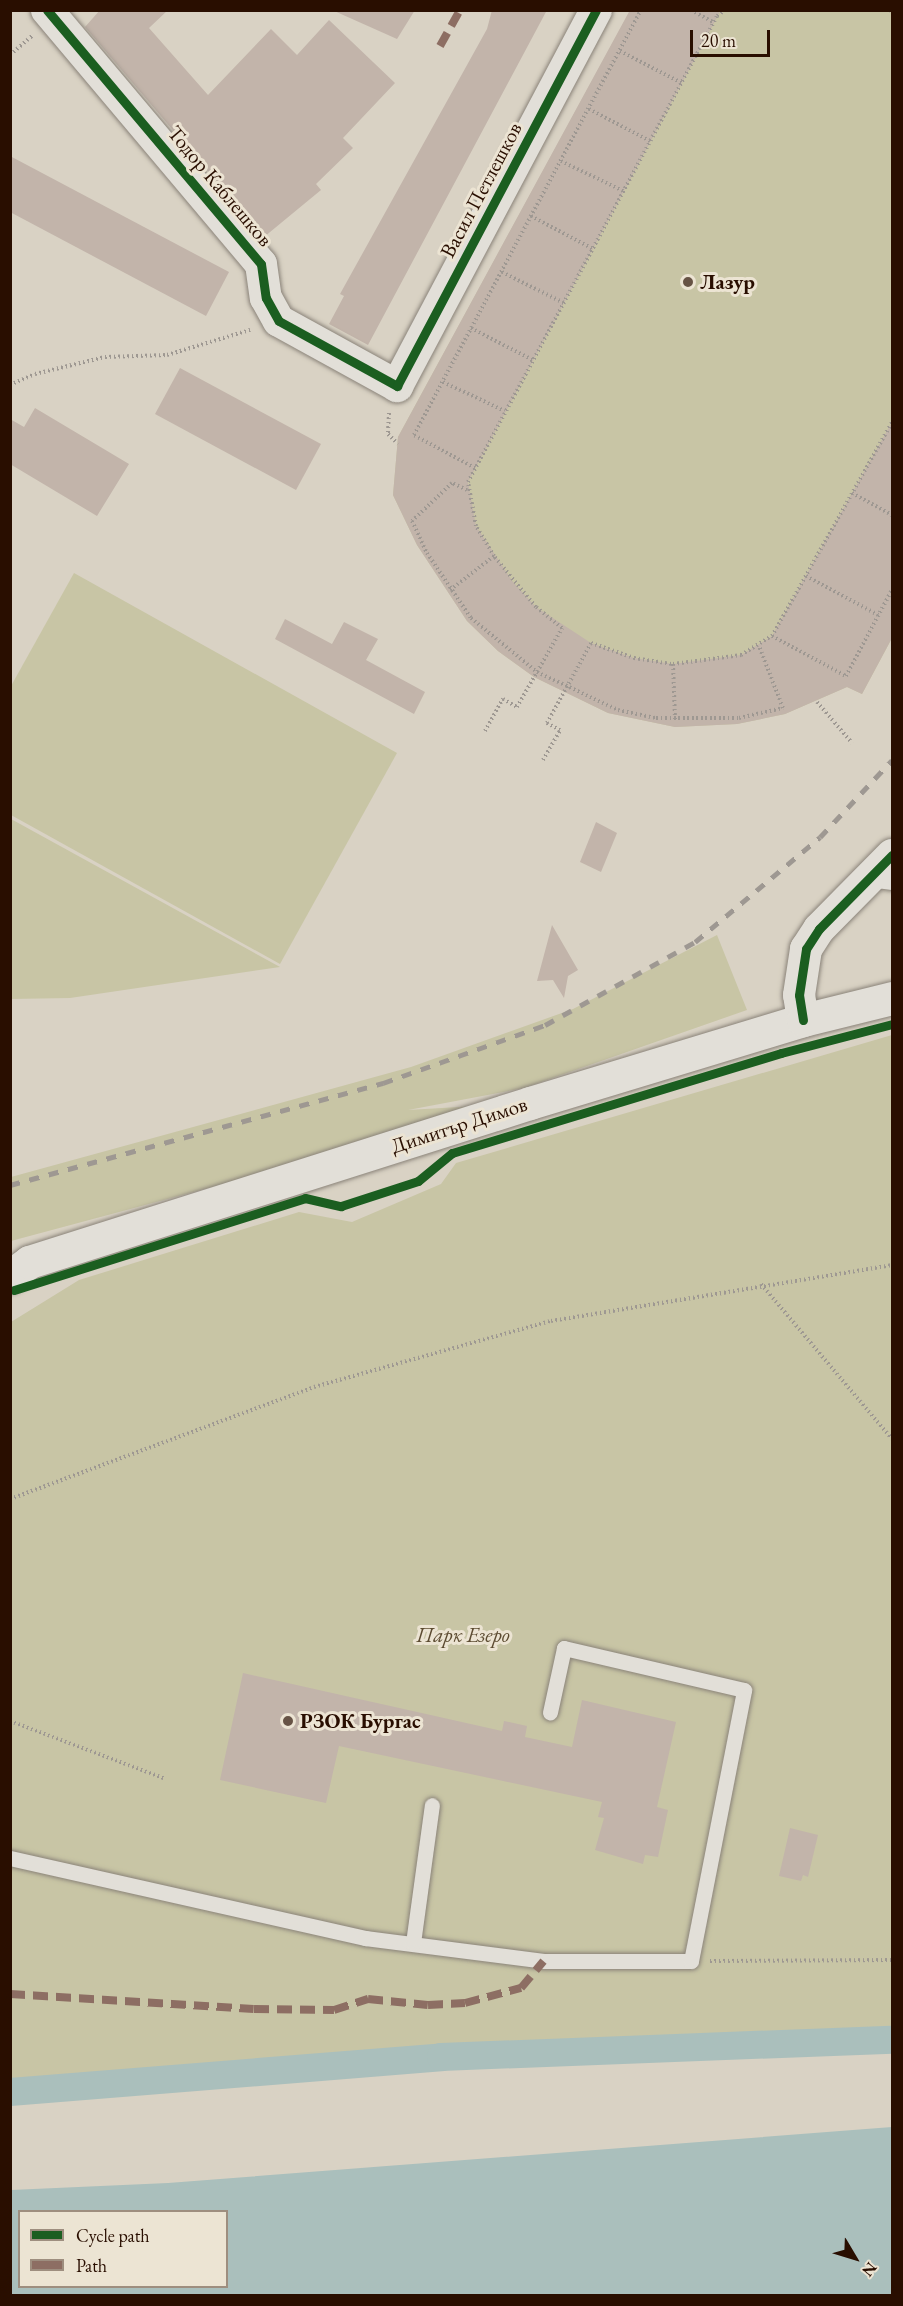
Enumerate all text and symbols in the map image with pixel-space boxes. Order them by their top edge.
scale bar [693,18,772,56]
text: 20 m [701,29,736,52]
street label: Васил Петлешков [435,118,527,262]
street label: Тодор Каблешков [162,120,278,252]
place label: Лазур [700,269,755,295]
marker: Лазур [681,275,695,289]
street label: Димитър Димов [388,1091,530,1159]
park label: Парк Езеро [416,1622,510,1648]
place label: РЗОК Бургас [300,1708,421,1734]
marker: РЗОК Бургас [281,1714,295,1728]
legend [18,2210,228,2288]
text: Cycle path [76,2224,150,2247]
north arrow [825,2228,885,2288]
text: Path [76,2254,107,2277]
text: N [857,2258,882,2281]

